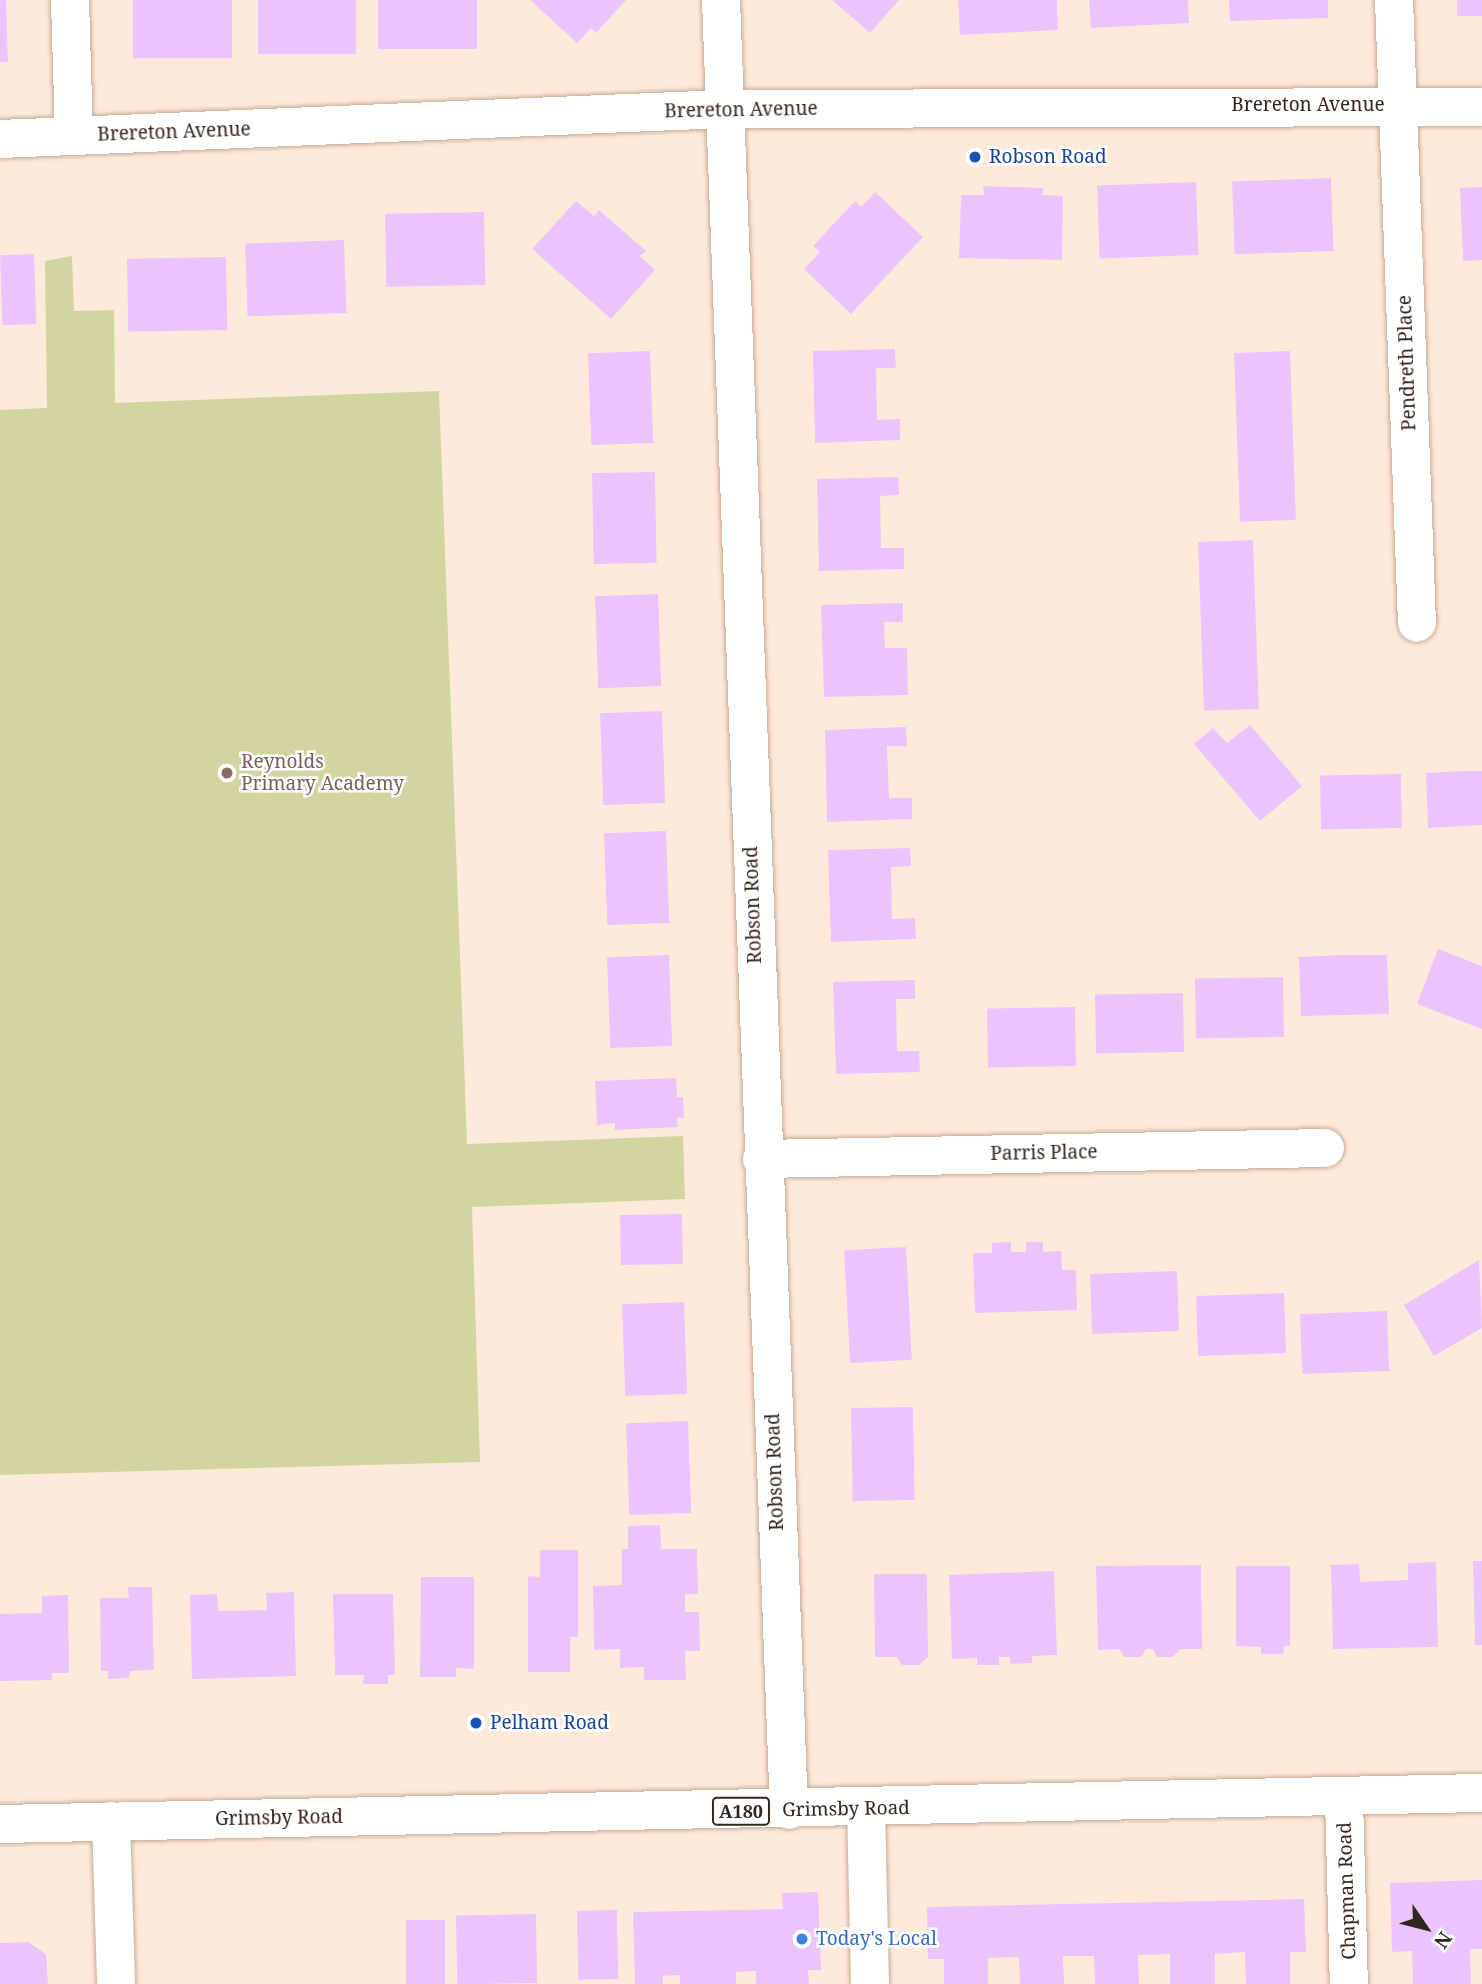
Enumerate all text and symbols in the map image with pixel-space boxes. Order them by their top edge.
street label: Brereton Avenue [1231,94,1385,116]
street label: Brereton Avenue [664,97,818,123]
street label: Brereton Avenue [97,118,251,146]
place label: Robson Road [989,146,1107,168]
marker: Robson Road [967,149,983,165]
street label: Pendreth Place [1393,295,1421,431]
place label: Reynolds Primary Academy [241,751,404,795]
marker: Reynolds Primary Academy [219,765,235,781]
street label: Robson Road [740,846,766,964]
street label: Parris Place [990,1141,1098,1165]
street label: Robson Road [762,1413,788,1531]
place label: Pelham Road [490,1712,609,1734]
marker: Pelham Road [468,1715,484,1731]
street label: Grimsby Road [782,1796,910,1822]
road number: A180 [711,1797,771,1826]
street label: Grimsby Road [215,1805,343,1831]
street label: Chapman Road [1333,1822,1361,1960]
north arrow [1391,1893,1461,1963]
text: N [1428,1926,1458,1954]
place label: Today's Local [816,1928,937,1950]
marker: Today's Local [794,1931,810,1947]

